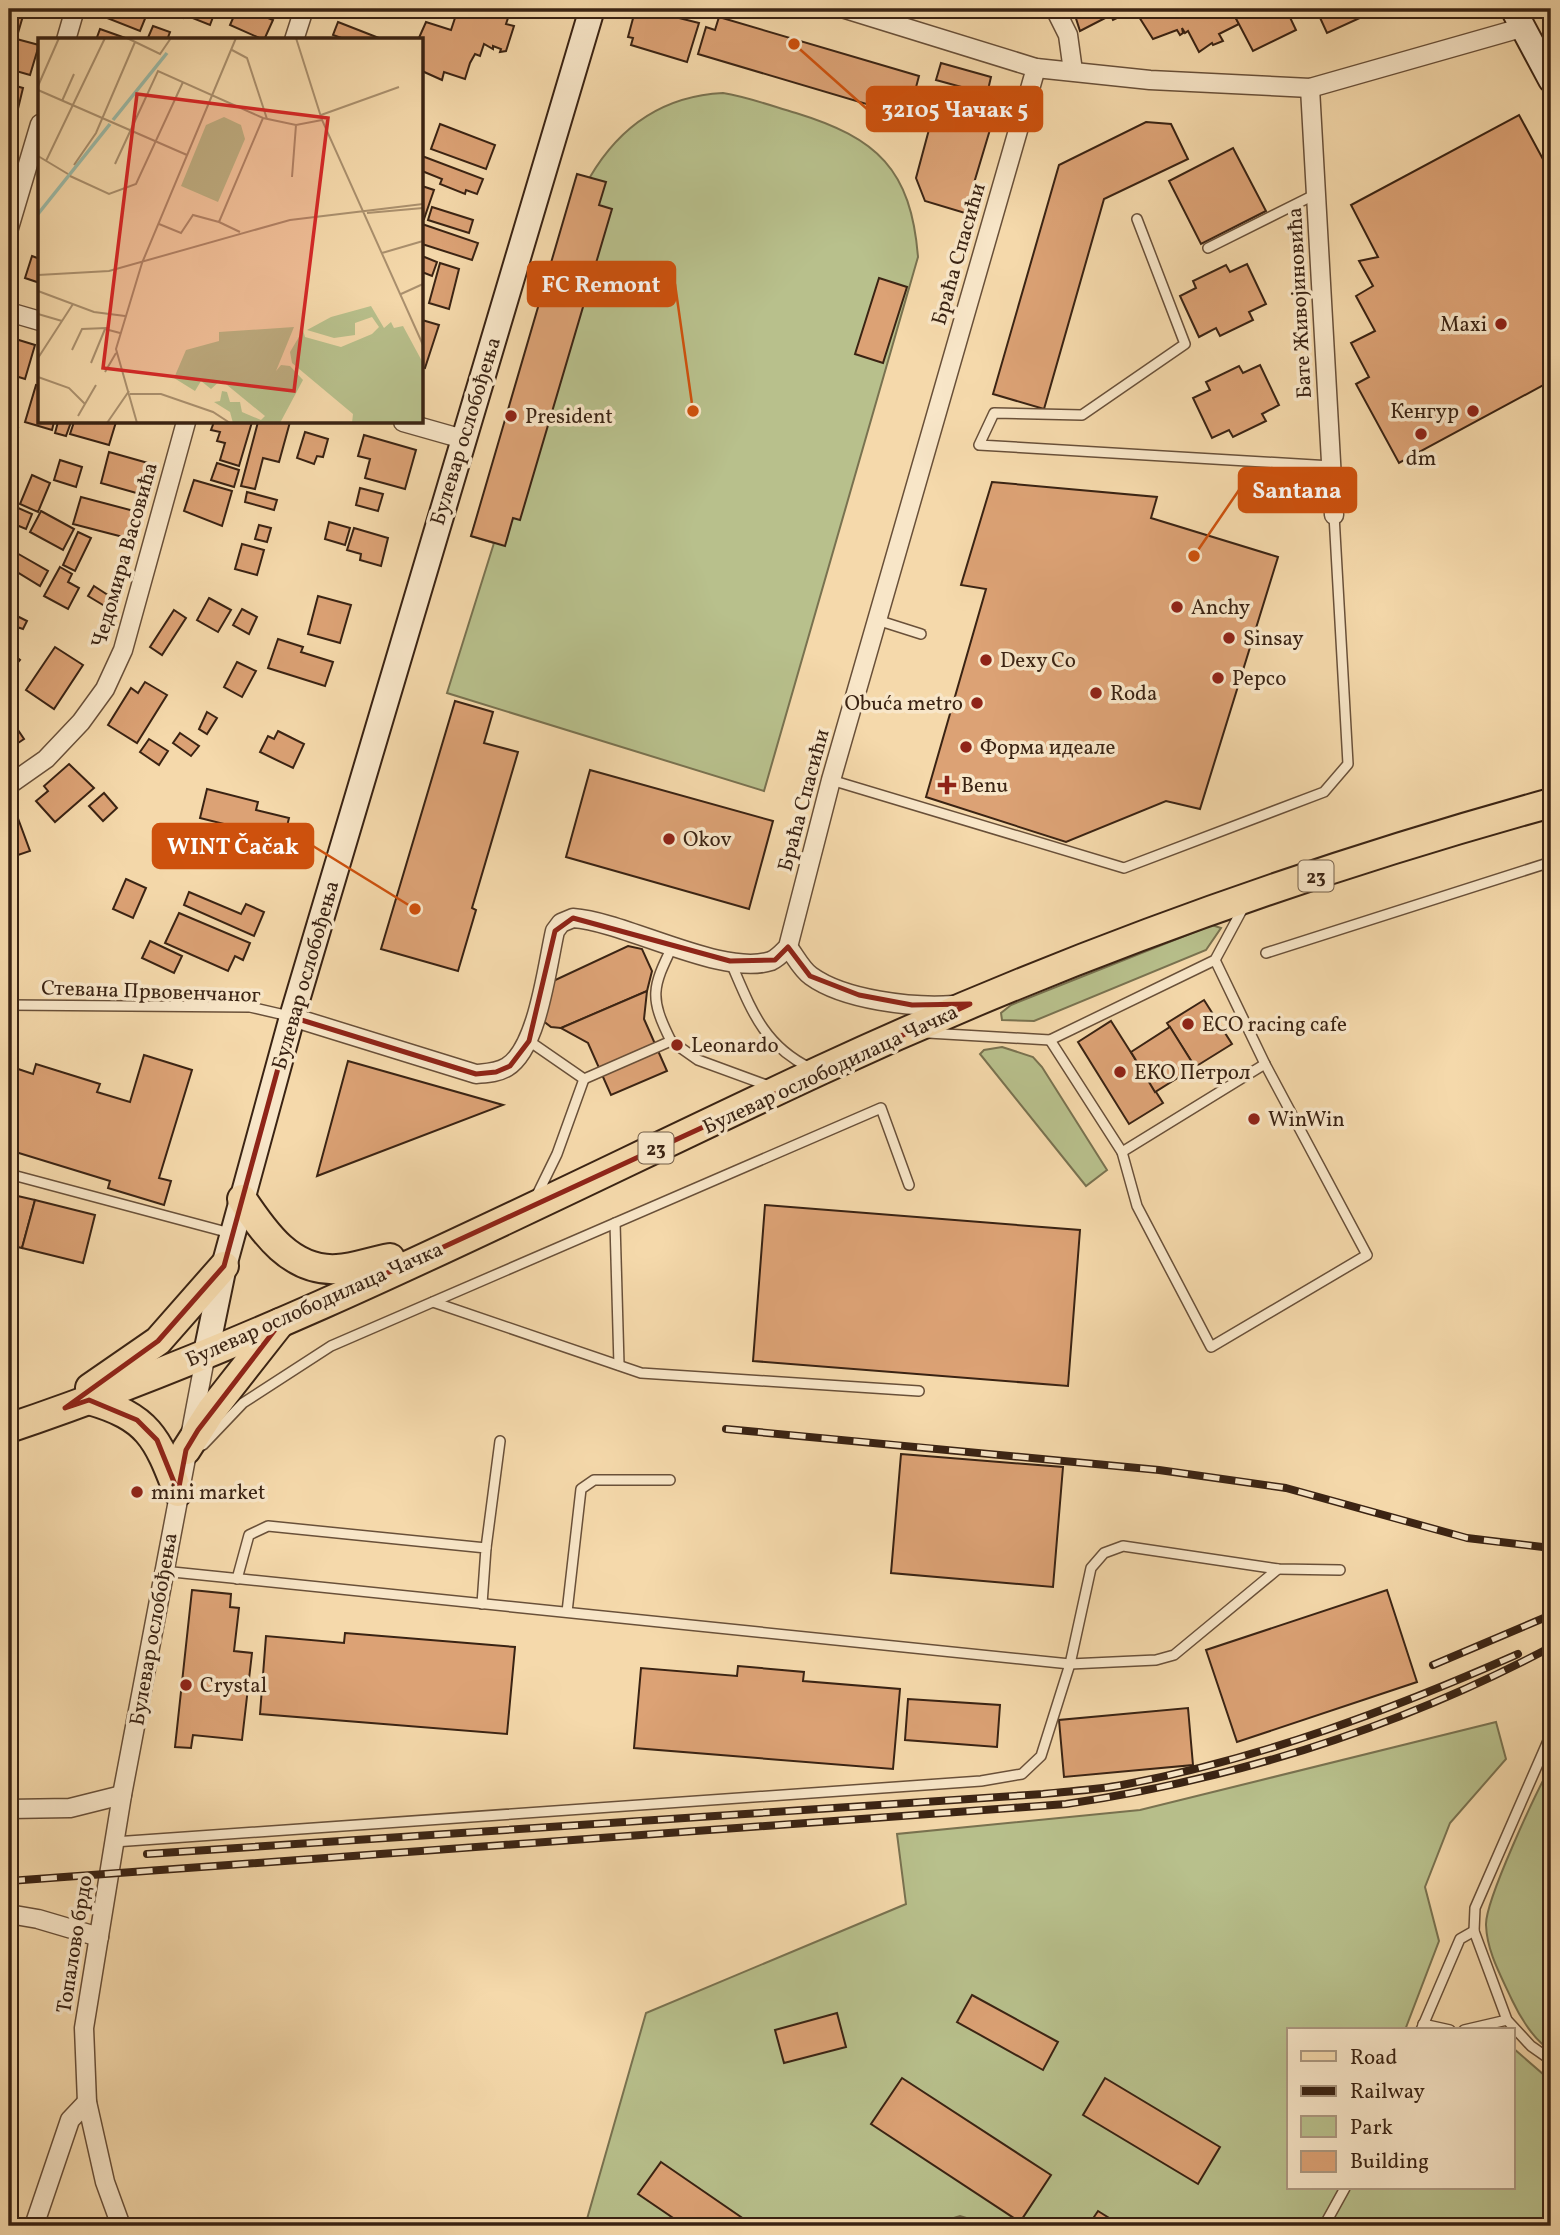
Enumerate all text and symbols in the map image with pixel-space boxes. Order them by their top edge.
inset map [38,38,424,424]
callout: 32105 Чачак 5 [867,87,1042,131]
text: 32105 Чачак 5 [882,95,1028,127]
street label: Браћа Спасићи [925,180,994,329]
street label: Бате Живојиновића [1281,207,1320,399]
callout: FC Remont [528,262,675,306]
text: FC Remont [542,270,661,302]
place label: Maxi [1440,311,1487,340]
marker: Maxi [1493,316,1509,332]
street label: Булевар ослобођења [424,334,509,529]
place label: Кенгур [1390,398,1459,427]
place label: President [525,403,613,432]
marker: Кенгур [1465,403,1481,419]
marker: President [503,408,519,424]
marker: dm [1413,426,1429,442]
place label: dm [1406,445,1436,474]
street label: Чедомира Васовића [85,459,166,652]
callout: Santana [1239,468,1356,512]
text: Santana [1252,476,1342,508]
place label: Anchy [1191,594,1251,623]
marker: Anchy [1169,599,1185,615]
place label: Sinsay [1243,625,1304,654]
marker: Sinsay [1221,630,1237,646]
place label: Dexy Co [1000,647,1076,676]
marker: Dexy Co [978,652,994,668]
place label: Pepco [1232,665,1286,694]
marker: Pepco [1210,670,1226,686]
place label: Roda [1110,680,1157,709]
marker: Roda [1088,685,1104,701]
place label: Obuća metro [844,690,963,719]
marker: Obuća metro [969,695,985,711]
street label: Браћа Спасићи [771,726,837,875]
place label: Форма идеале [980,734,1115,763]
marker: Форма идеале [958,739,974,755]
place label: Benu [961,772,1008,801]
marker: Benu [939,777,955,793]
callout: WINT Čačak [153,824,313,868]
place label: Okov [683,826,732,855]
marker: Okov [661,831,677,847]
text: WINT Čačak [167,832,299,864]
road number: 23 [1298,860,1334,891]
street label: Булевар ослобођења [266,877,347,1073]
street label: Стевана Првовенчаног [41,974,261,1011]
street label: Булевар ослободилаца Чачка [698,998,963,1142]
place label: ECO racing cafe [1202,1011,1347,1040]
marker: ECO racing cafe [1180,1016,1196,1032]
place label: Leonardo [691,1032,779,1061]
marker: Leonardo [669,1037,685,1053]
place label: ЕКО Петрол [1134,1059,1250,1088]
marker: ЕКО Петрол [1112,1064,1128,1080]
place label: WinWin [1268,1106,1345,1135]
marker: WinWin [1246,1111,1262,1127]
road number: 23 [638,1132,674,1164]
street label: Булевар ослободилаца Чачка [181,1235,448,1375]
place label: mini market [151,1479,265,1508]
marker: mini market [129,1484,145,1500]
street label: Булевар ослобођења [123,1530,186,1728]
place label: Crystal [200,1672,267,1701]
marker: Crystal [178,1677,194,1693]
street label: Топалово брдо [50,1873,101,2015]
legend [1287,2028,1514,2190]
text: Road [1350,2044,1397,2073]
text: Railway [1350,2078,1426,2107]
text: Park [1350,2114,1393,2143]
text: Building [1350,2148,1429,2177]

